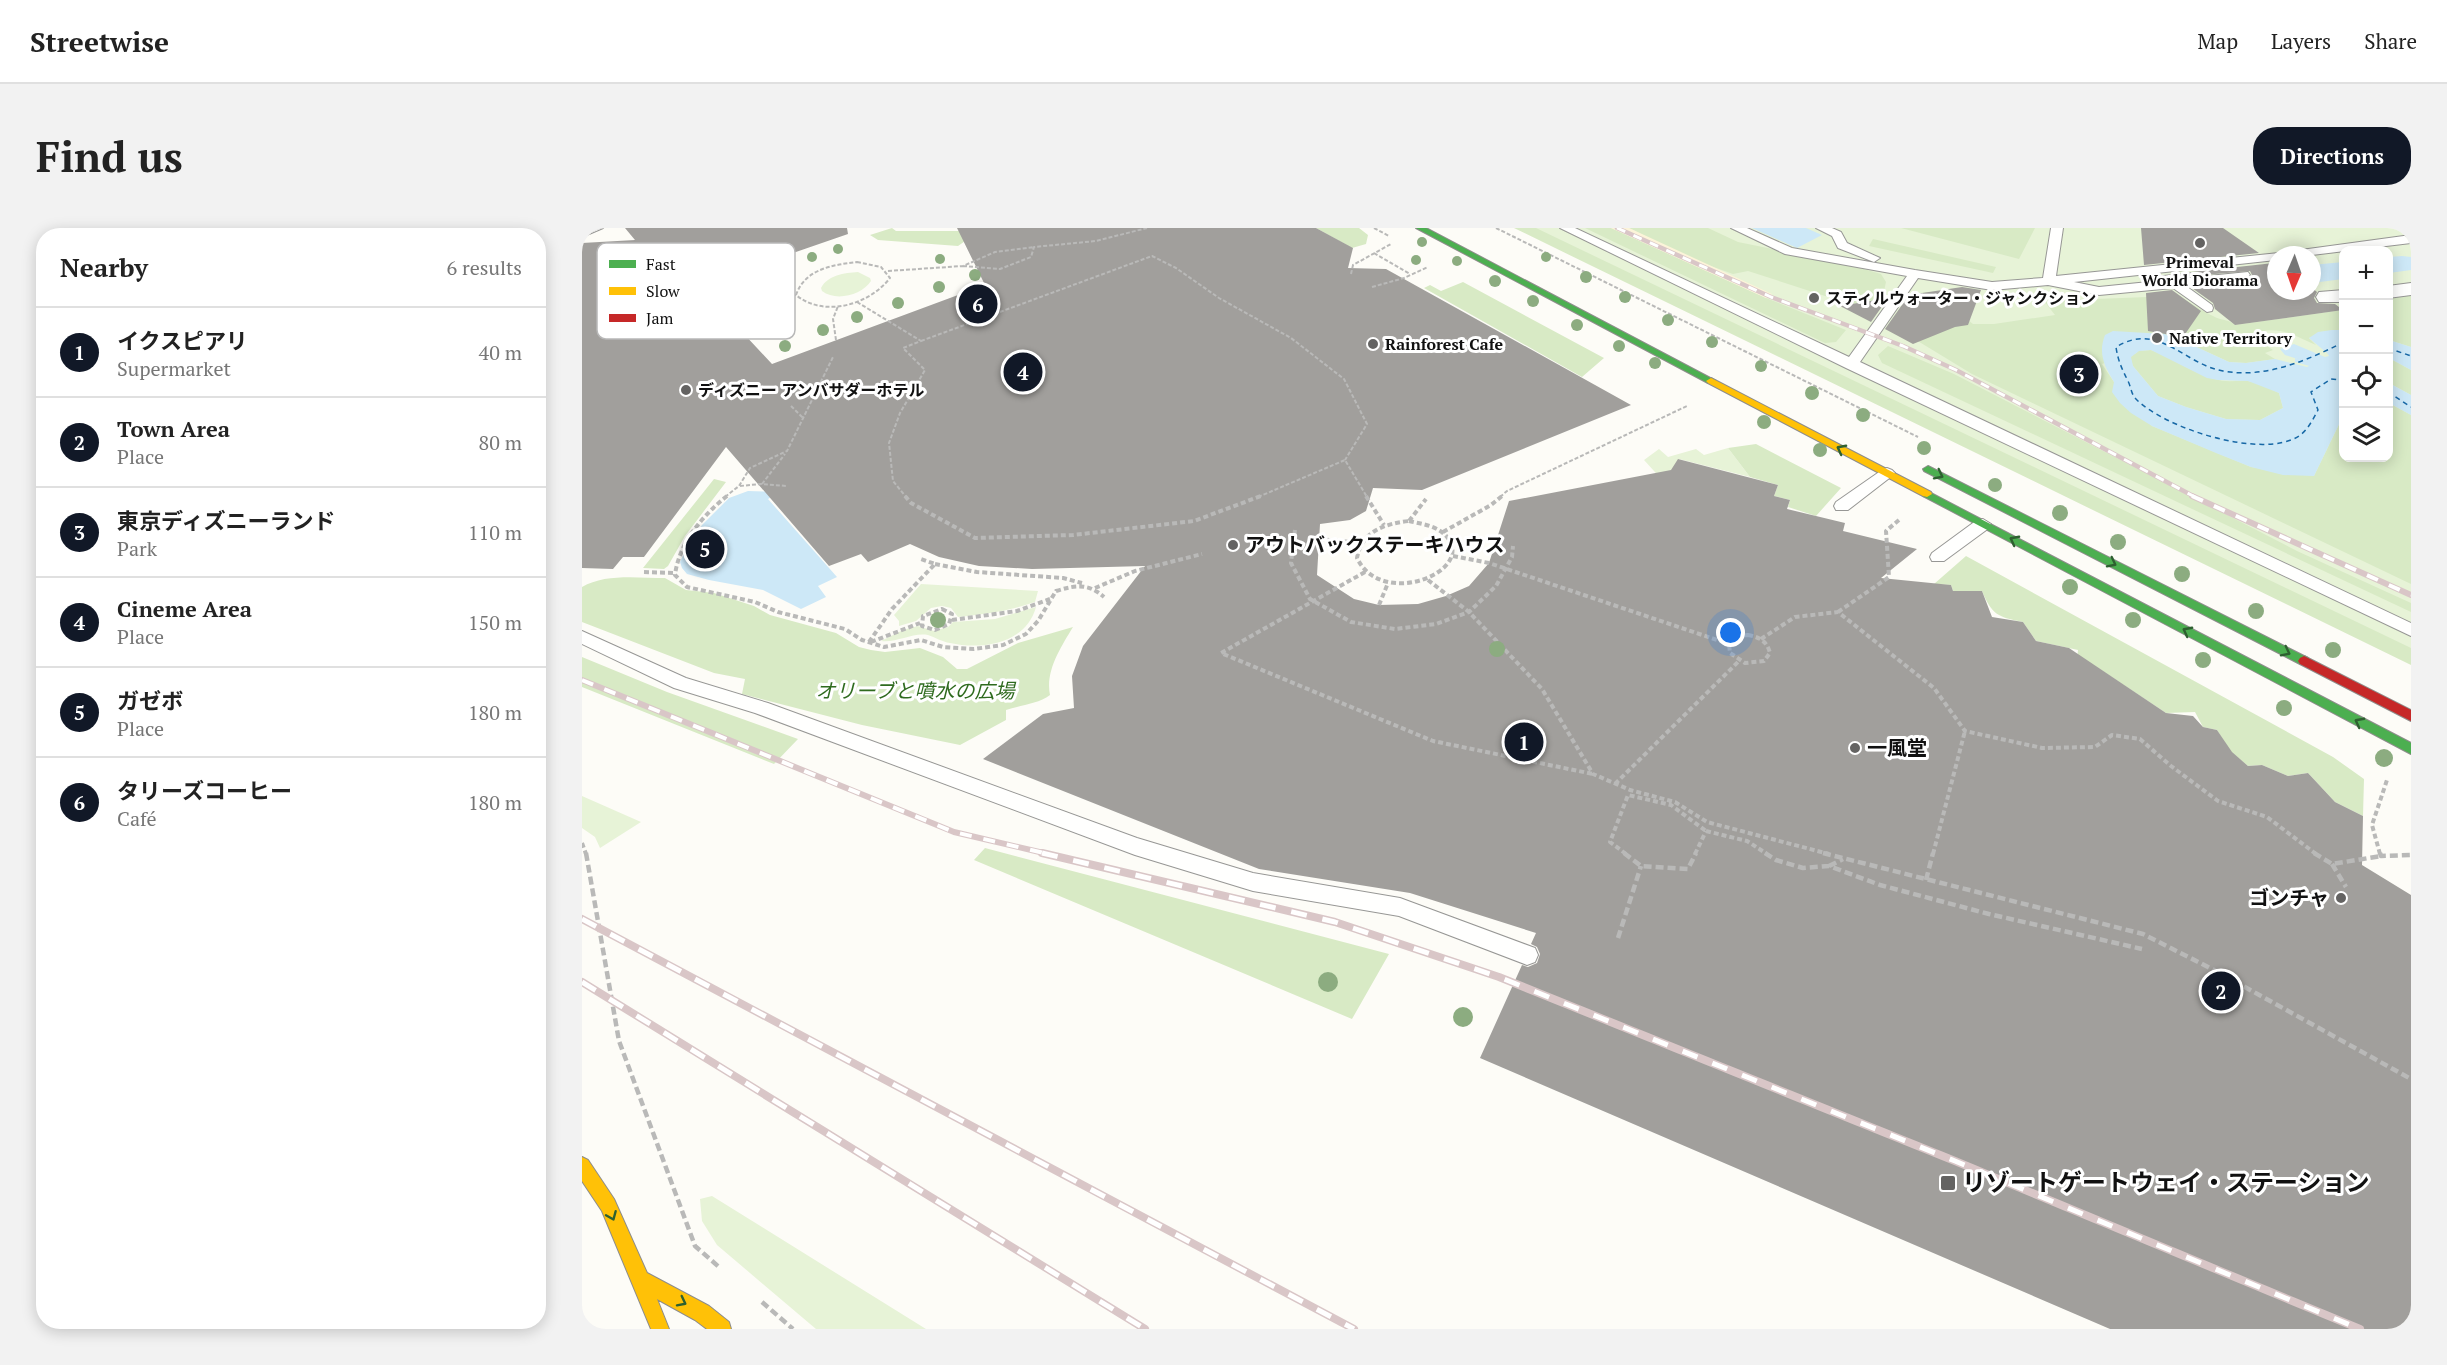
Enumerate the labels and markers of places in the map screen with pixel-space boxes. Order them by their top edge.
marker: Primeval World Diorama [2193,236,2207,250]
place label: Primeval World Diorama [2141,251,2259,291]
pin: 6 [958,282,998,326]
place label: スティルウォーター・ジャンクション [1826,287,2096,309]
marker: スティルウォーター・ジャンクション [1807,291,1821,305]
place label: Native Territory [2169,327,2292,349]
marker: Native Territory [2150,331,2164,345]
place label: Rainforest Cafe [1385,333,1503,355]
marker: Rainforest Cafe [1366,337,1380,351]
pin: 4 [1004,350,1042,394]
pin: 3 [2060,352,2098,396]
place label: ディズニー アンバサダーホテル [698,379,925,401]
marker: ディズニー アンバサダーホテル [679,383,693,397]
pin: 5 [686,526,724,572]
place label: アウトバックステーキハウス [1245,531,1504,558]
marker: アウトバックステーキハウス [1226,538,1240,552]
pin: 1 [1504,720,1544,764]
place label: 一風堂 [1867,734,1927,761]
marker: 一風堂 [1848,741,1862,755]
place label: ゴンチャ [2249,884,2329,911]
marker: ゴンチャ [2334,891,2348,905]
pin: 2 [2202,968,2240,1014]
place label: リゾートゲートウェイ・ステーション [1962,1166,2370,1198]
marker: リゾートゲートウェイ・ステーション [1939,1174,1957,1192]

